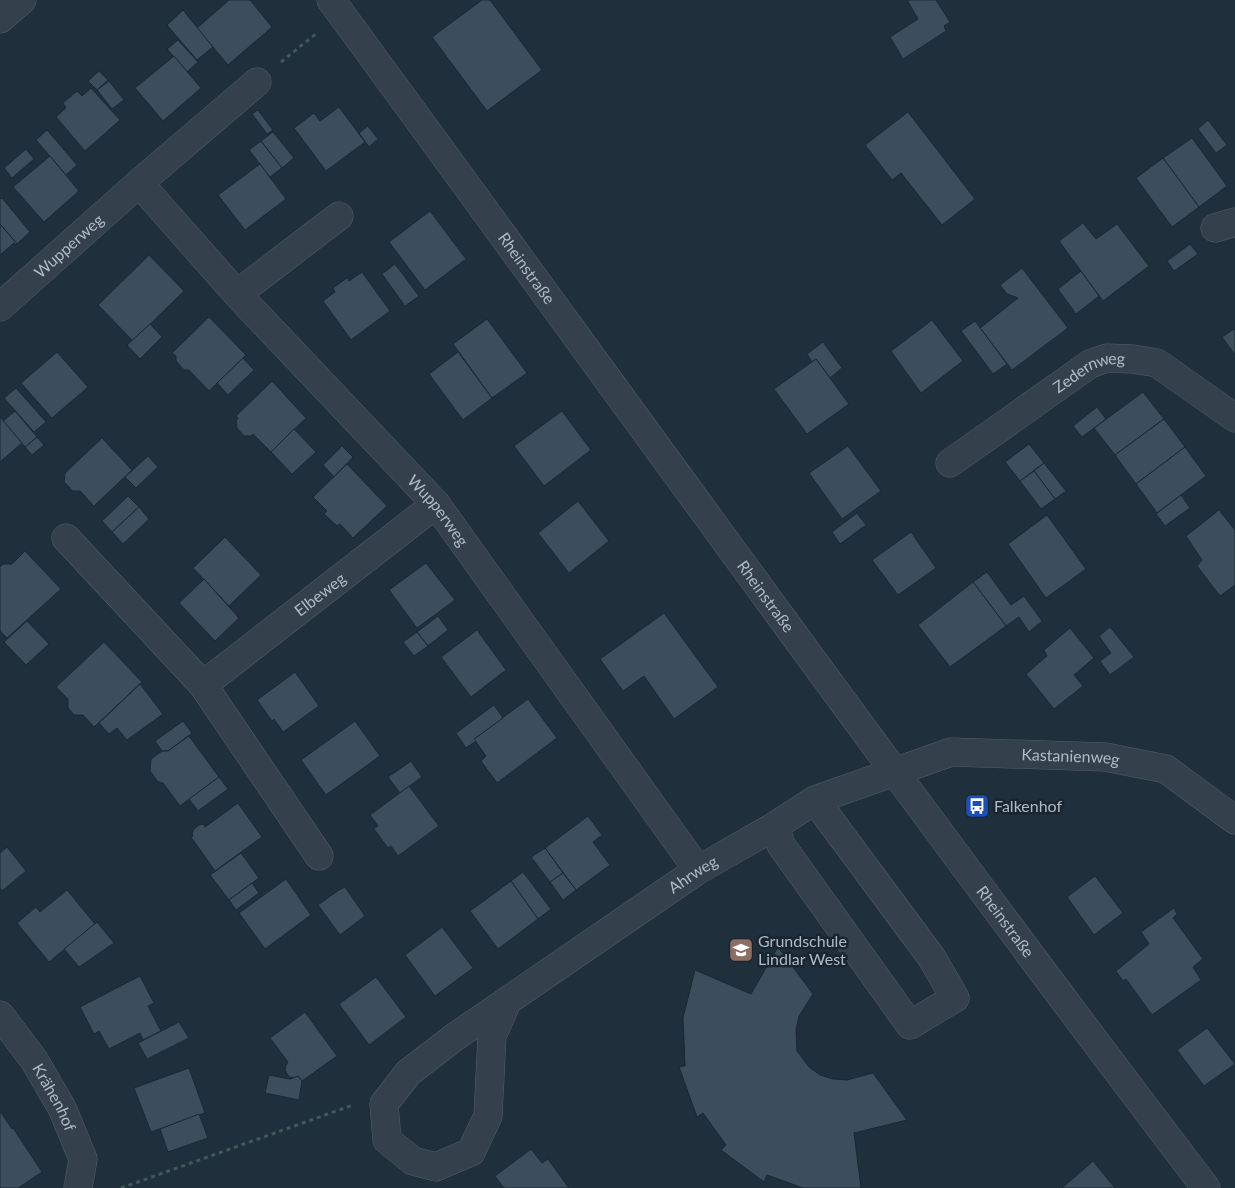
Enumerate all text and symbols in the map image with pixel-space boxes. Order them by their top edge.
street label: Wupperweg [30,210,107,281]
street label: Rheinstraße [495,228,560,307]
street label: Zedernweg [1049,348,1125,396]
street label: Wupperweg [404,470,473,550]
street label: Rheinstraße [734,556,799,636]
street label: Elbeweg [290,568,349,620]
street label: Kastanienweg [1021,744,1121,769]
bus stop icon: Falkenhof [964,793,990,819]
place label: Falkenhof [994,796,1063,815]
street label: Ahrweg [664,851,720,897]
street label: Rheinstraße [973,882,1039,961]
place label: Grundschule Lindlar West [758,931,847,968]
school or university icon: Grundschule Lindlar West [728,937,754,963]
street label: Krähenhof [29,1060,81,1134]

